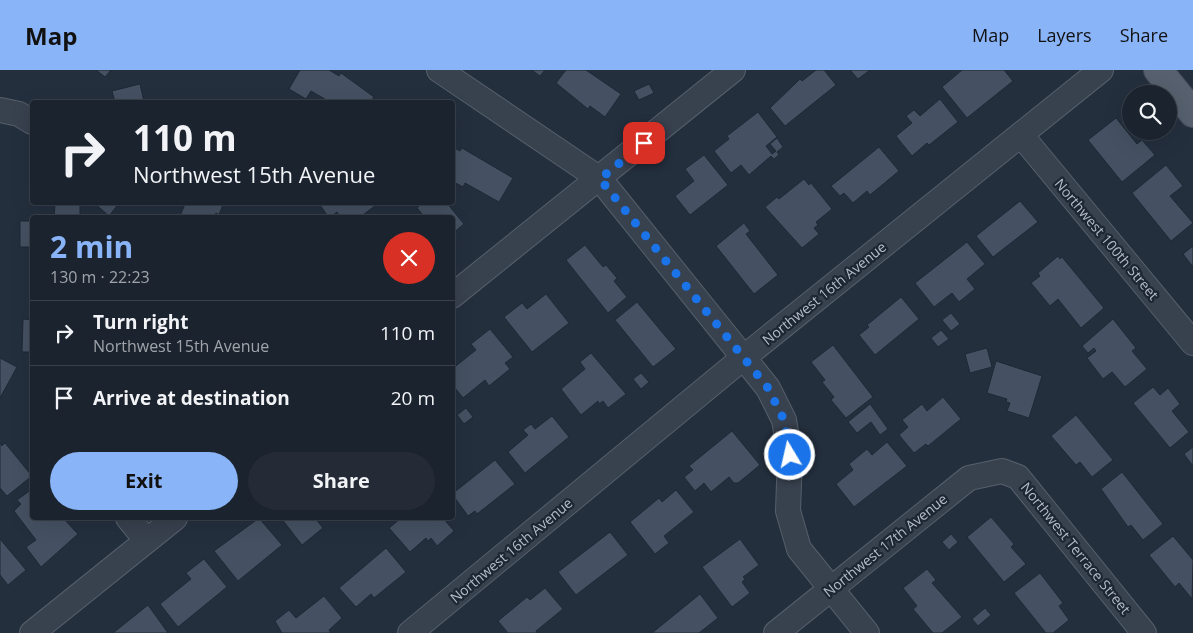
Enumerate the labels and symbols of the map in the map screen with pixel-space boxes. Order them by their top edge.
pin [623,122,665,164]
street label: Northwest 100th Street [1051,174,1163,304]
street label: Northwest 16th Avenue [758,237,890,349]
position arrow [763,428,815,480]
street label: Northwest Terrace Street [1017,478,1135,618]
street label: Northwest 17th Avenue [819,489,951,601]
street label: Northwest 16th Avenue [446,493,576,607]

